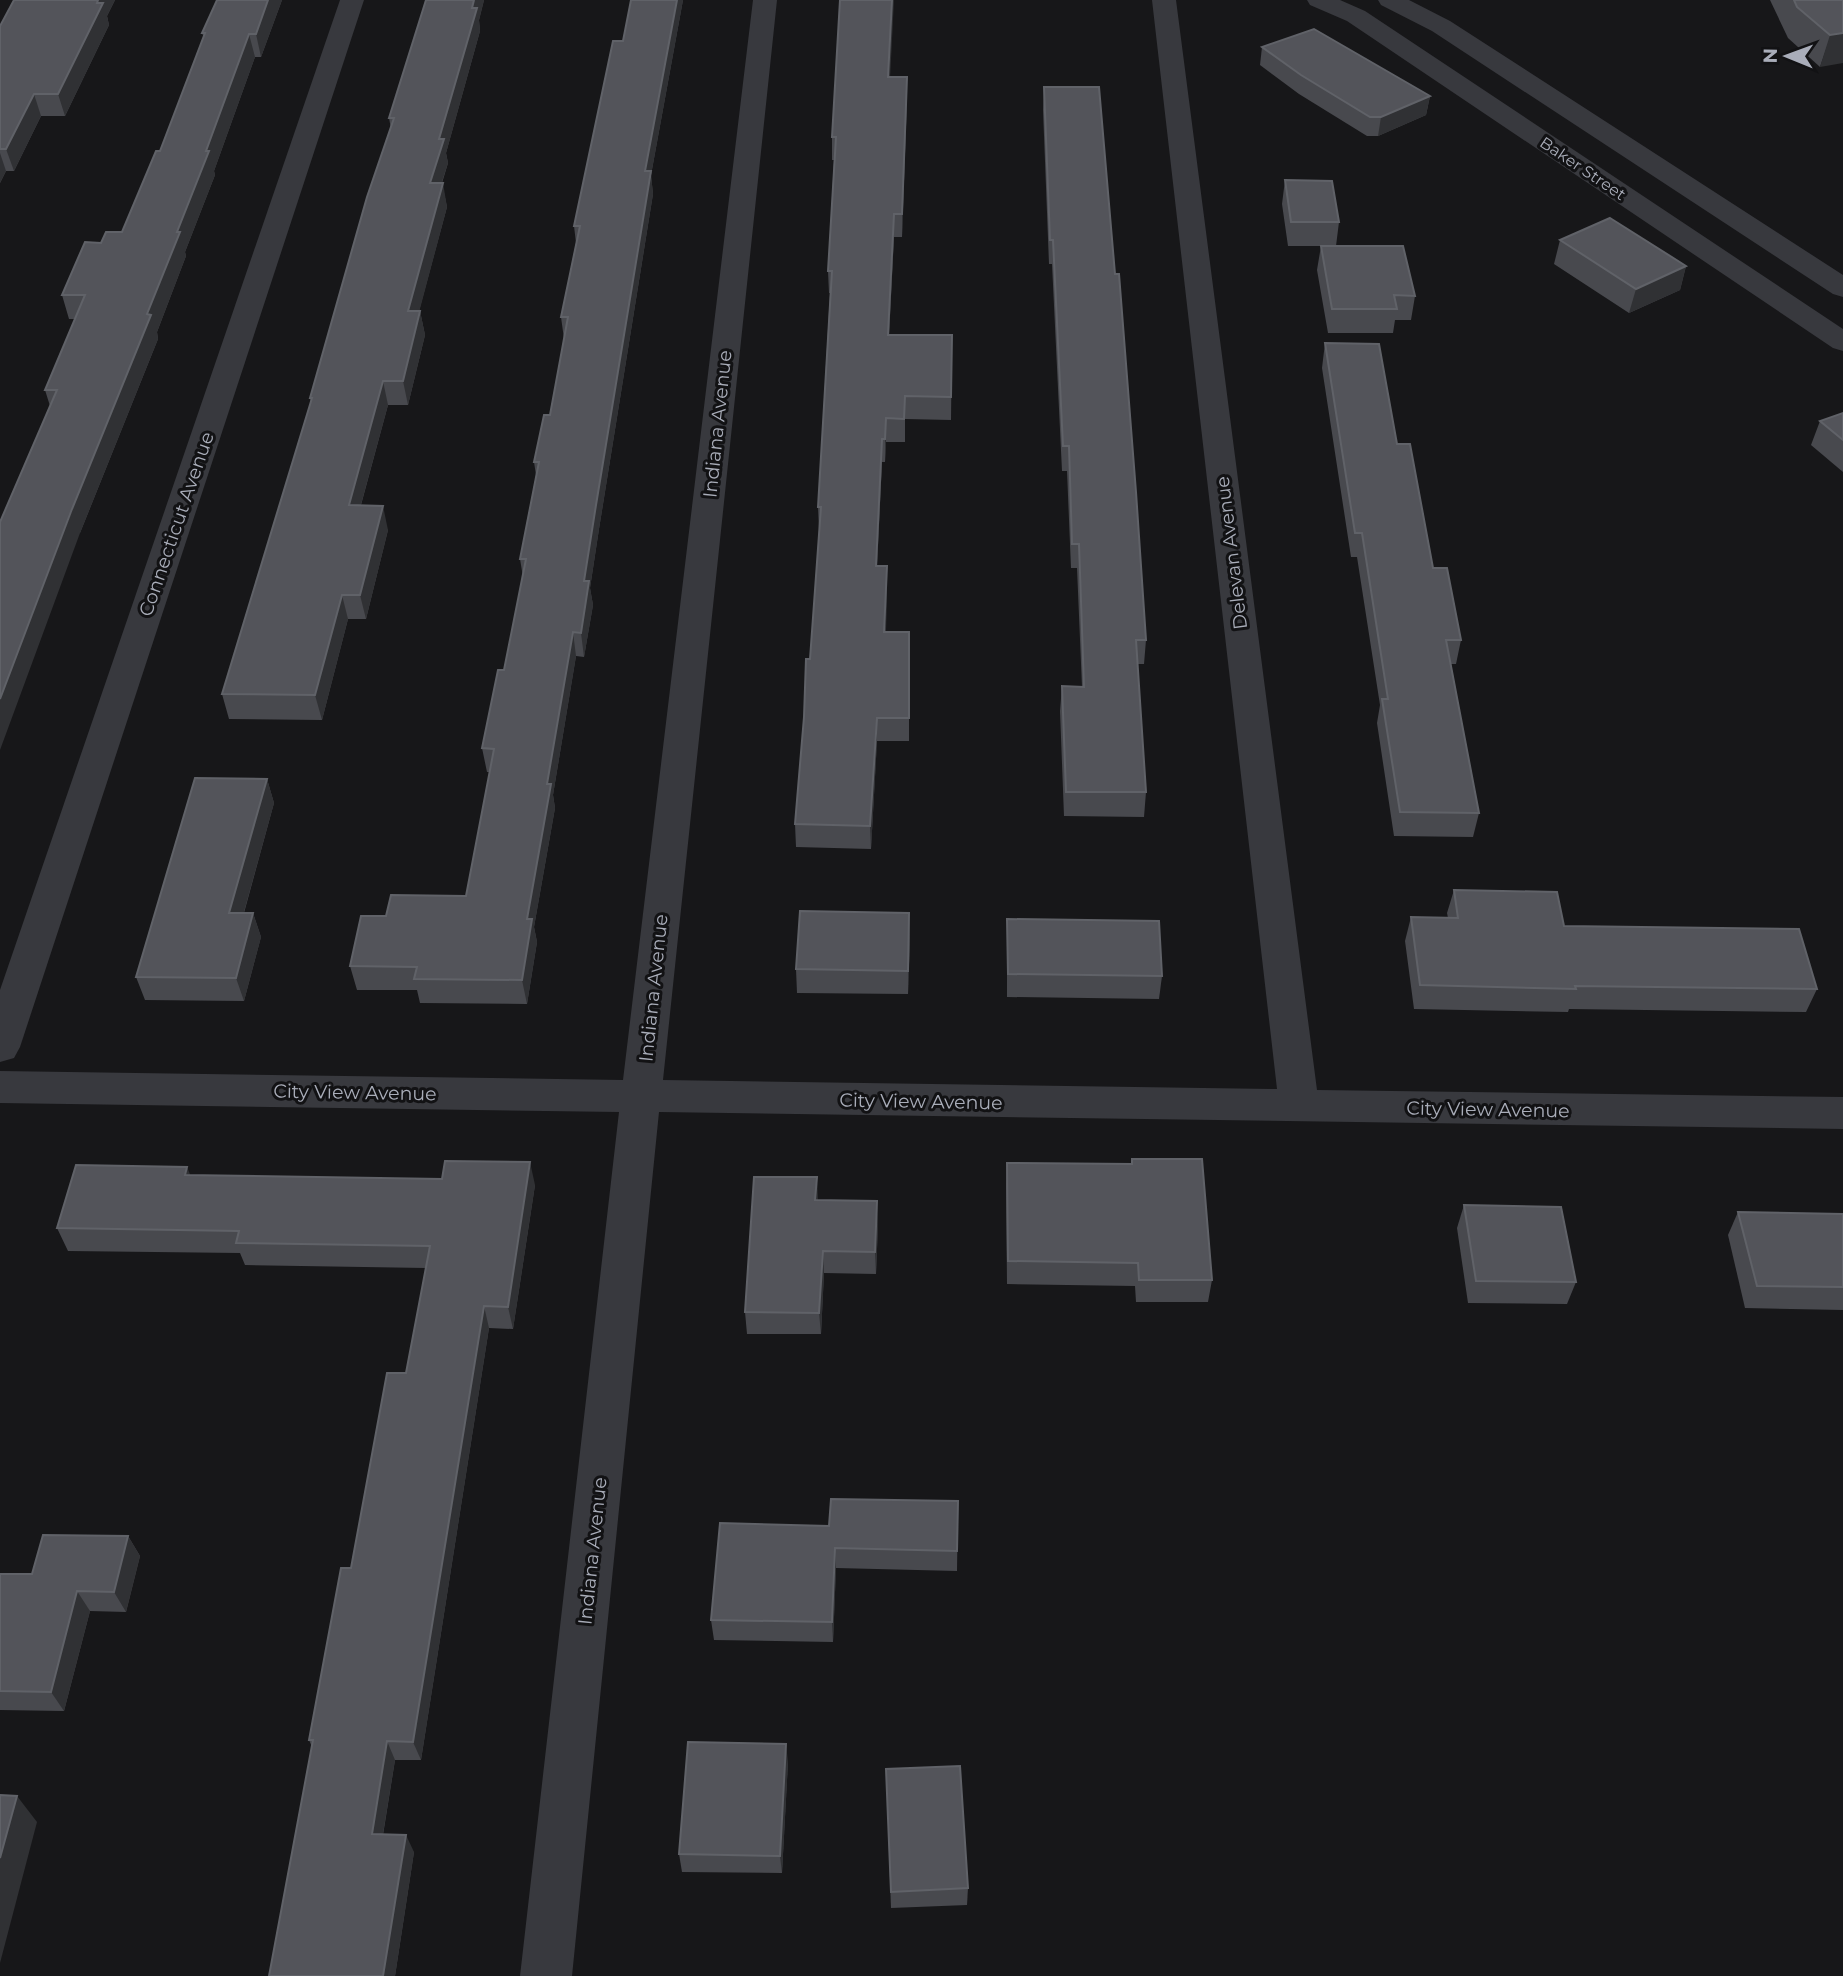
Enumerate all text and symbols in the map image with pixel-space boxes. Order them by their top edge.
north arrow [1752,21,1822,91]
text: N [1759,48,1782,64]
street label: Baker Street [1536,133,1630,204]
street label: Indiana Avenue [698,349,737,499]
street label: Connecticut Avenue [134,429,219,619]
street label: Delevan Avenue [1211,475,1252,631]
street label: Indiana Avenue [634,913,673,1063]
street label: City View Avenue [273,1080,437,1105]
street label: City View Avenue [839,1089,1003,1114]
street label: City View Avenue [1406,1097,1570,1122]
street label: Indiana Avenue [573,1476,612,1626]

